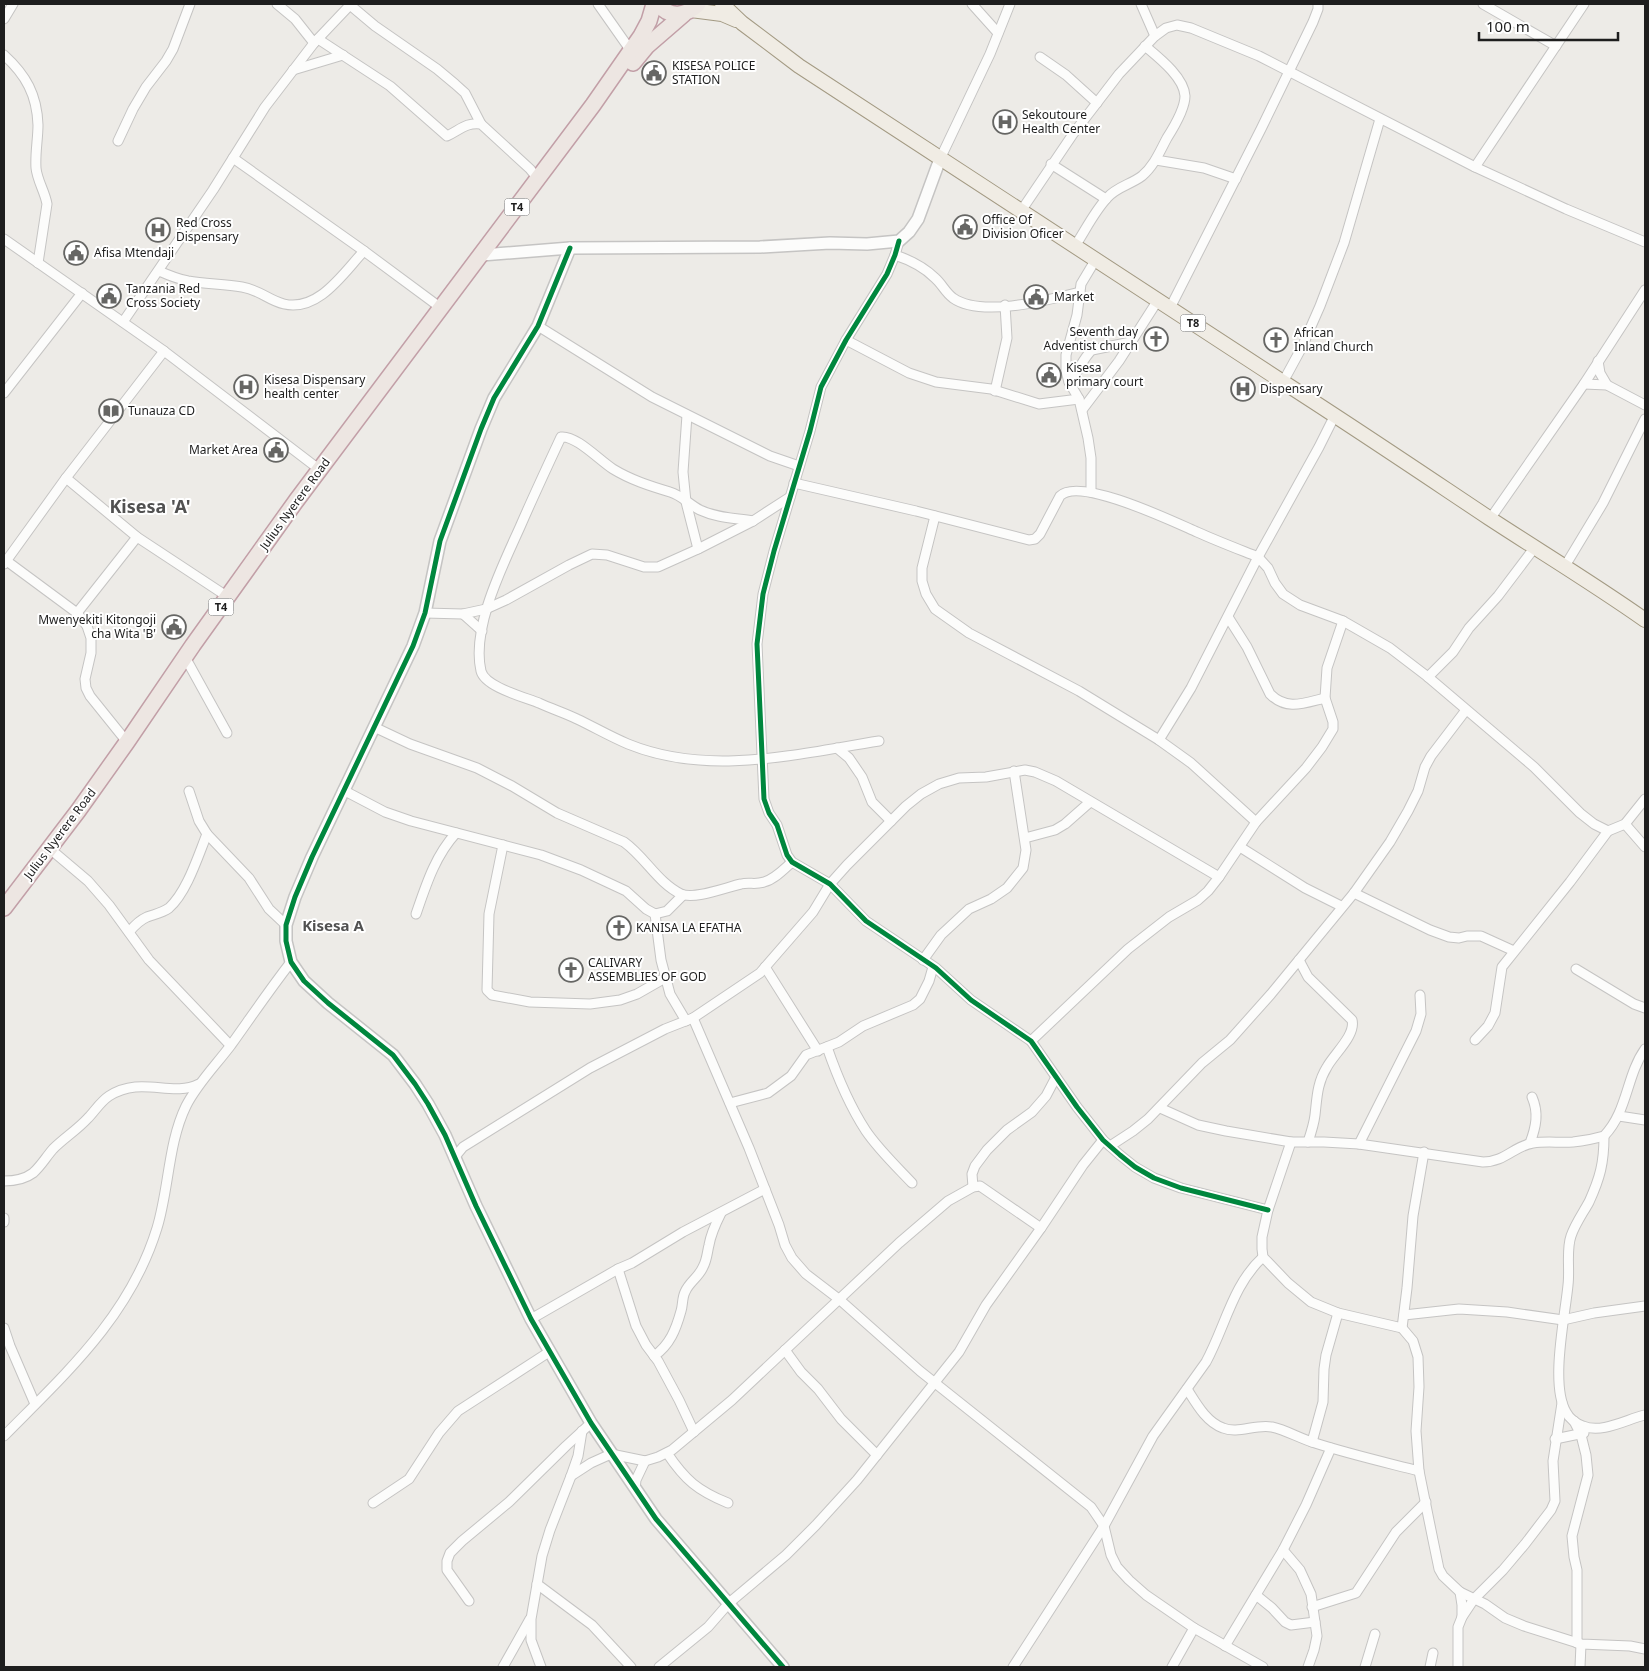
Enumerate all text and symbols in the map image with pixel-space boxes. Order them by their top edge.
scale bar [1479,10,1618,42]
text: 100 m [1486,16,1530,36]
place label: KISESA POLICE STATION [672,57,755,88]
public building icon: KISESA POLICE STATION [641,60,667,86]
place label: Sekoutoure Health Center [1022,106,1100,137]
hospital icon: Sekoutoure Health Center [992,109,1018,135]
road number: T4 [504,198,530,216]
place label: Office Of Division Oficer [982,211,1064,242]
place label: Red Cross Dispensary [176,214,240,245]
public building icon: Office Of Division Oficer [952,214,978,240]
hospital icon: Red Cross Dispensary [145,217,171,243]
public building icon: Afisa Mtendaji [63,240,89,266]
place label: Afisa Mtendaji [94,244,174,261]
place label: Tanzania Red Cross Society [126,280,201,311]
public building icon: Tanzania Red Cross Society [96,283,122,309]
public building icon: Market [1023,284,1049,310]
place label: Market [1054,288,1095,305]
road number: T8 [1180,314,1206,332]
place label: Seventh day Adventist church [1044,323,1139,354]
place label: African Inland Church [1294,324,1374,355]
church icon: Seventh day Adventist church [1143,326,1169,352]
church icon: African Inland Church [1263,327,1289,353]
place label: Kisesa primary court [1066,359,1144,390]
public building icon: Kisesa primary court [1036,362,1062,388]
place label: Kisesa Dispensary health center [264,371,366,402]
hospital icon: Kisesa Dispensary health center [233,374,259,400]
hospital icon: Dispensary [1230,376,1256,402]
place label: Dispensary [1260,380,1324,397]
library icon: Tunauza CD [98,398,124,424]
place label: Tunauza CD [128,402,195,419]
public building icon: Market Area [263,437,289,463]
place label: Market Area [189,441,258,458]
street label: Julius Nyerere Road [255,454,334,554]
district label: Kisesa 'A' [109,494,191,518]
road number: T4 [208,598,234,616]
place label: Mwenyekiti Kitongoji cha Wita 'B' [38,611,156,642]
public building icon: Mwenyekiti Kitongoji cha Wita 'B' [161,614,187,640]
street label: Julius Nyerere Road [19,785,100,884]
district label: Kisesa A [302,915,364,935]
church icon: KANISA LA EFATHA [606,915,632,941]
place label: KANISA LA EFATHA [636,919,742,936]
place label: CALIVARY ASSEMBLIES OF GOD [588,954,707,985]
church icon: CALIVARY ASSEMBLIES OF GOD [558,957,584,983]

